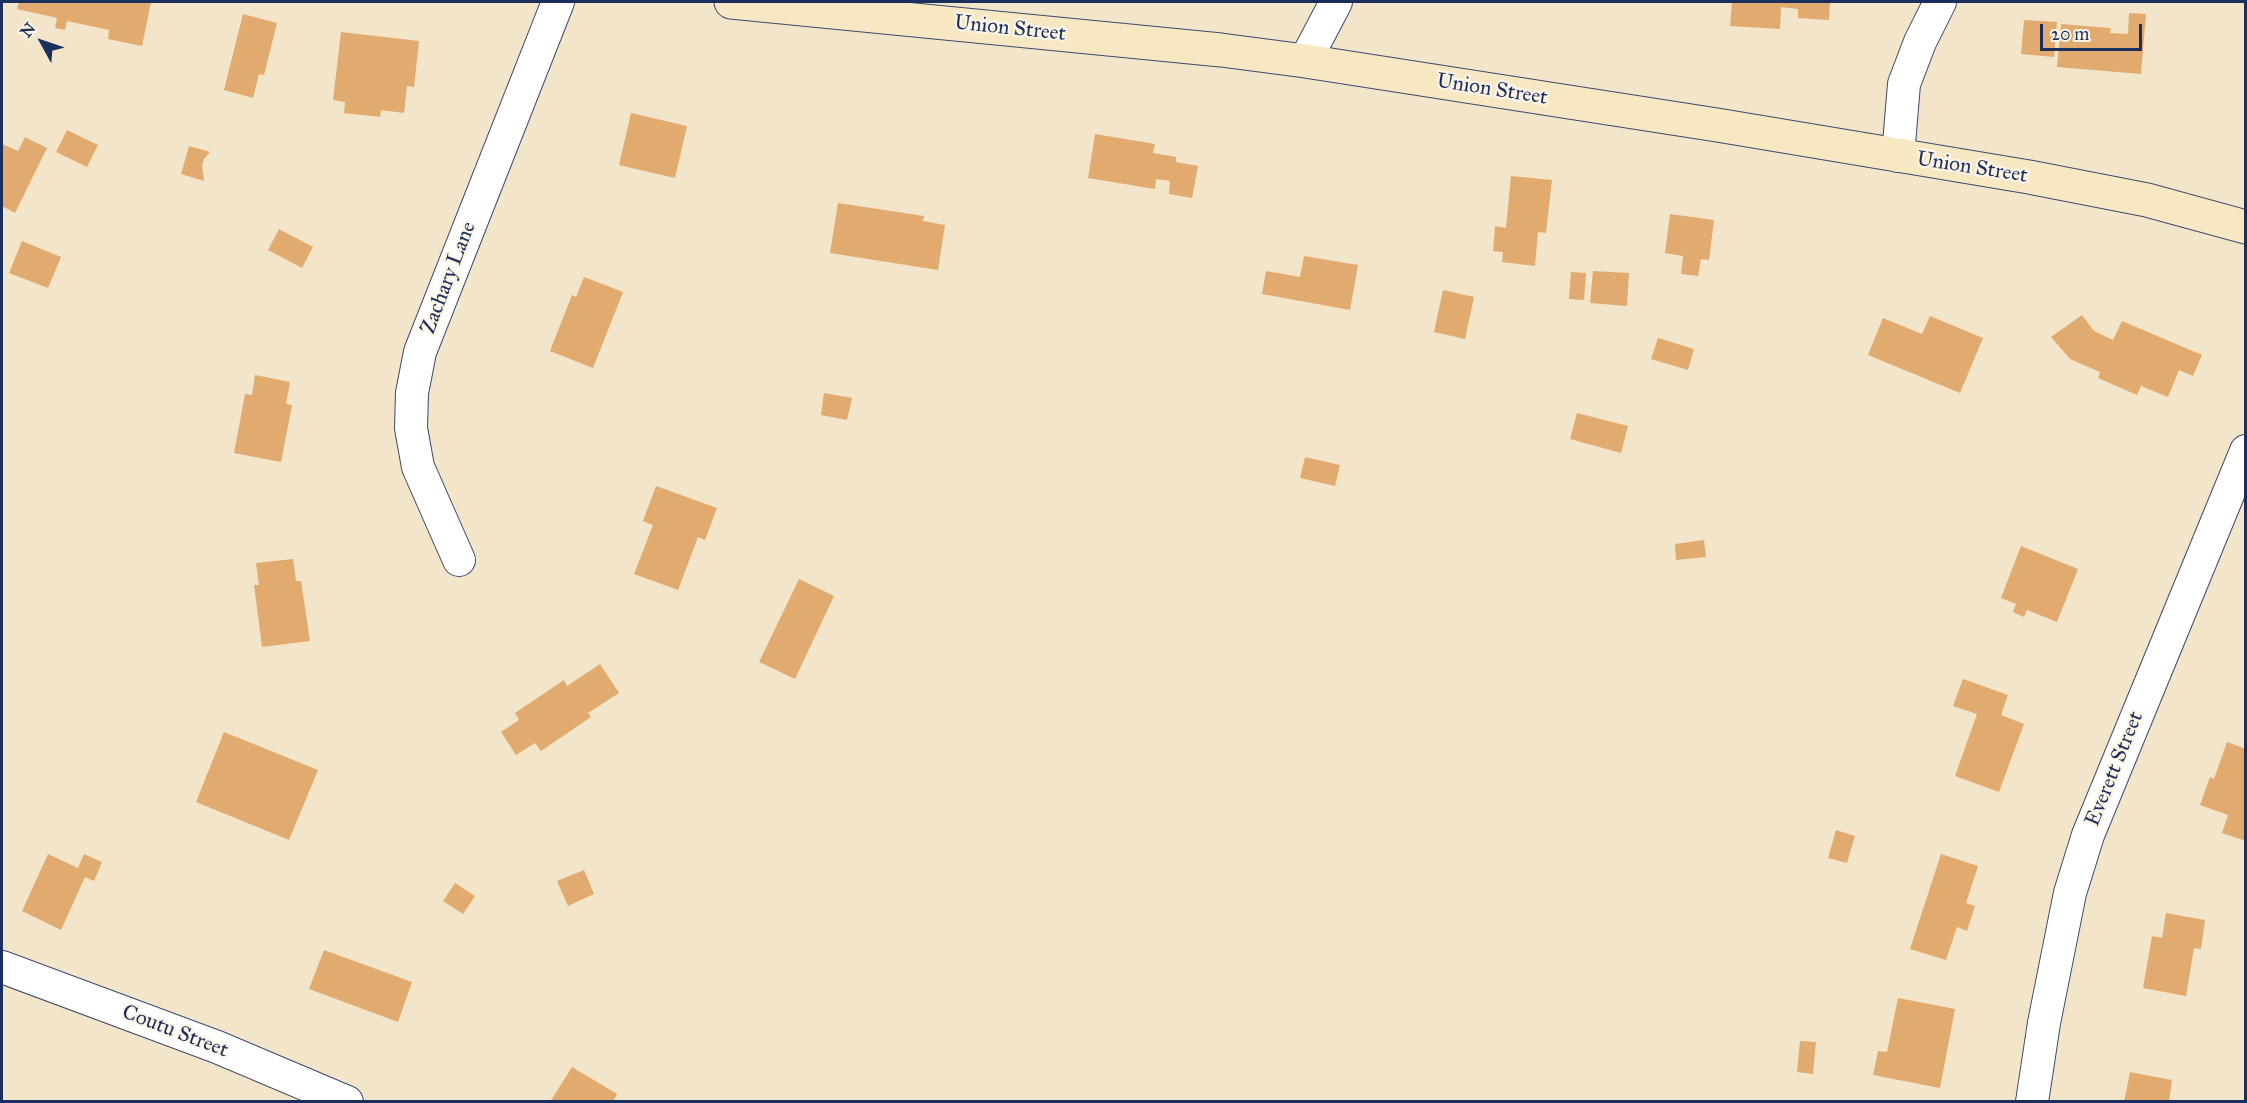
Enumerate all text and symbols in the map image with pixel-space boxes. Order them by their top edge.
street label: Union Street [953,11,1067,47]
north arrow [12,12,72,72]
scale bar [2043,12,2145,50]
text: N [16,19,39,41]
text: 20 m [2051,23,2089,45]
street label: Union Street [1435,69,1549,111]
street label: Union Street [1915,147,2029,189]
street label: Zachary Lane [416,218,482,338]
street label: Everett Street [2081,708,2149,830]
street label: Coutu Street [118,1000,232,1064]

